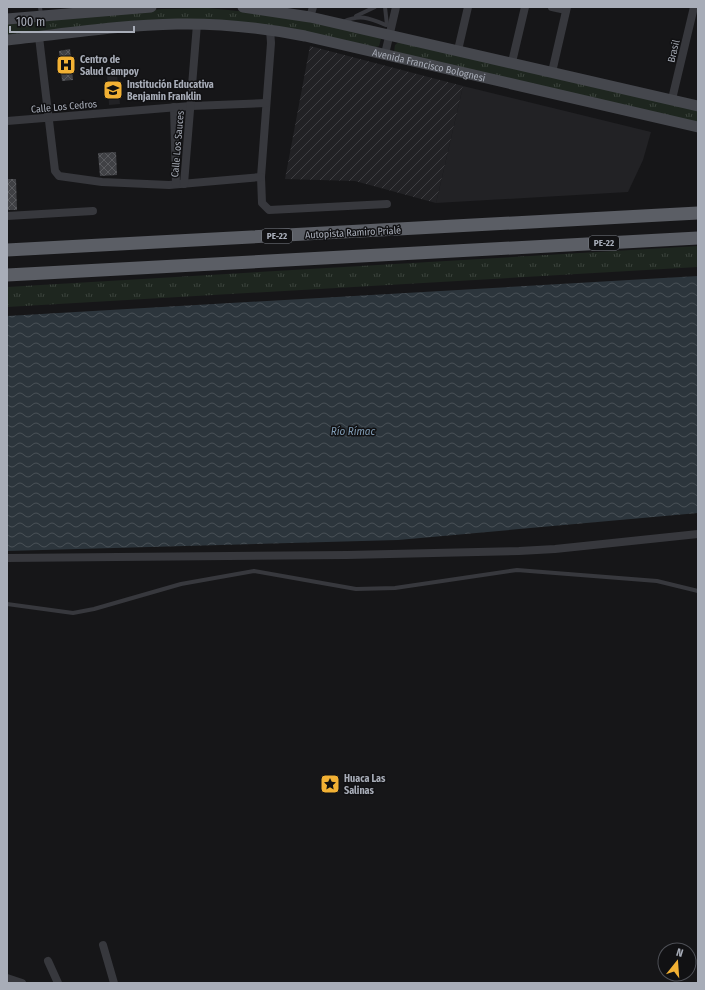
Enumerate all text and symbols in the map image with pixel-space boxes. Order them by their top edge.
scale bar [10,8,134,34]
text: 100 m [16,15,45,29]
street label: Brasil [666,38,682,64]
street label: Avenida Francisco Bolognesi [371,47,487,85]
hospital icon: Centro de Salud Campoy [55,54,77,76]
place label: Centro de Salud Campoy [80,54,139,78]
place label: Institución Educativa Benjamin Franklin [127,78,214,103]
school or university icon: Institución Educativa Benjamin Franklin [102,79,124,101]
street label: Calle Los Cedros [31,98,98,116]
street label: Calle Los Sauces [169,110,187,178]
street label: Autopista Ramiro Prialé [305,224,401,242]
road number: PE-22 [262,229,292,243]
road number: PE-22 [589,236,619,250]
water label: Río Rímac [331,425,376,438]
place icon: Huaca Las Salinas [319,773,341,795]
place label: Huaca Las Salinas [344,773,386,797]
north arrow [657,942,697,982]
text: N [675,946,685,960]

